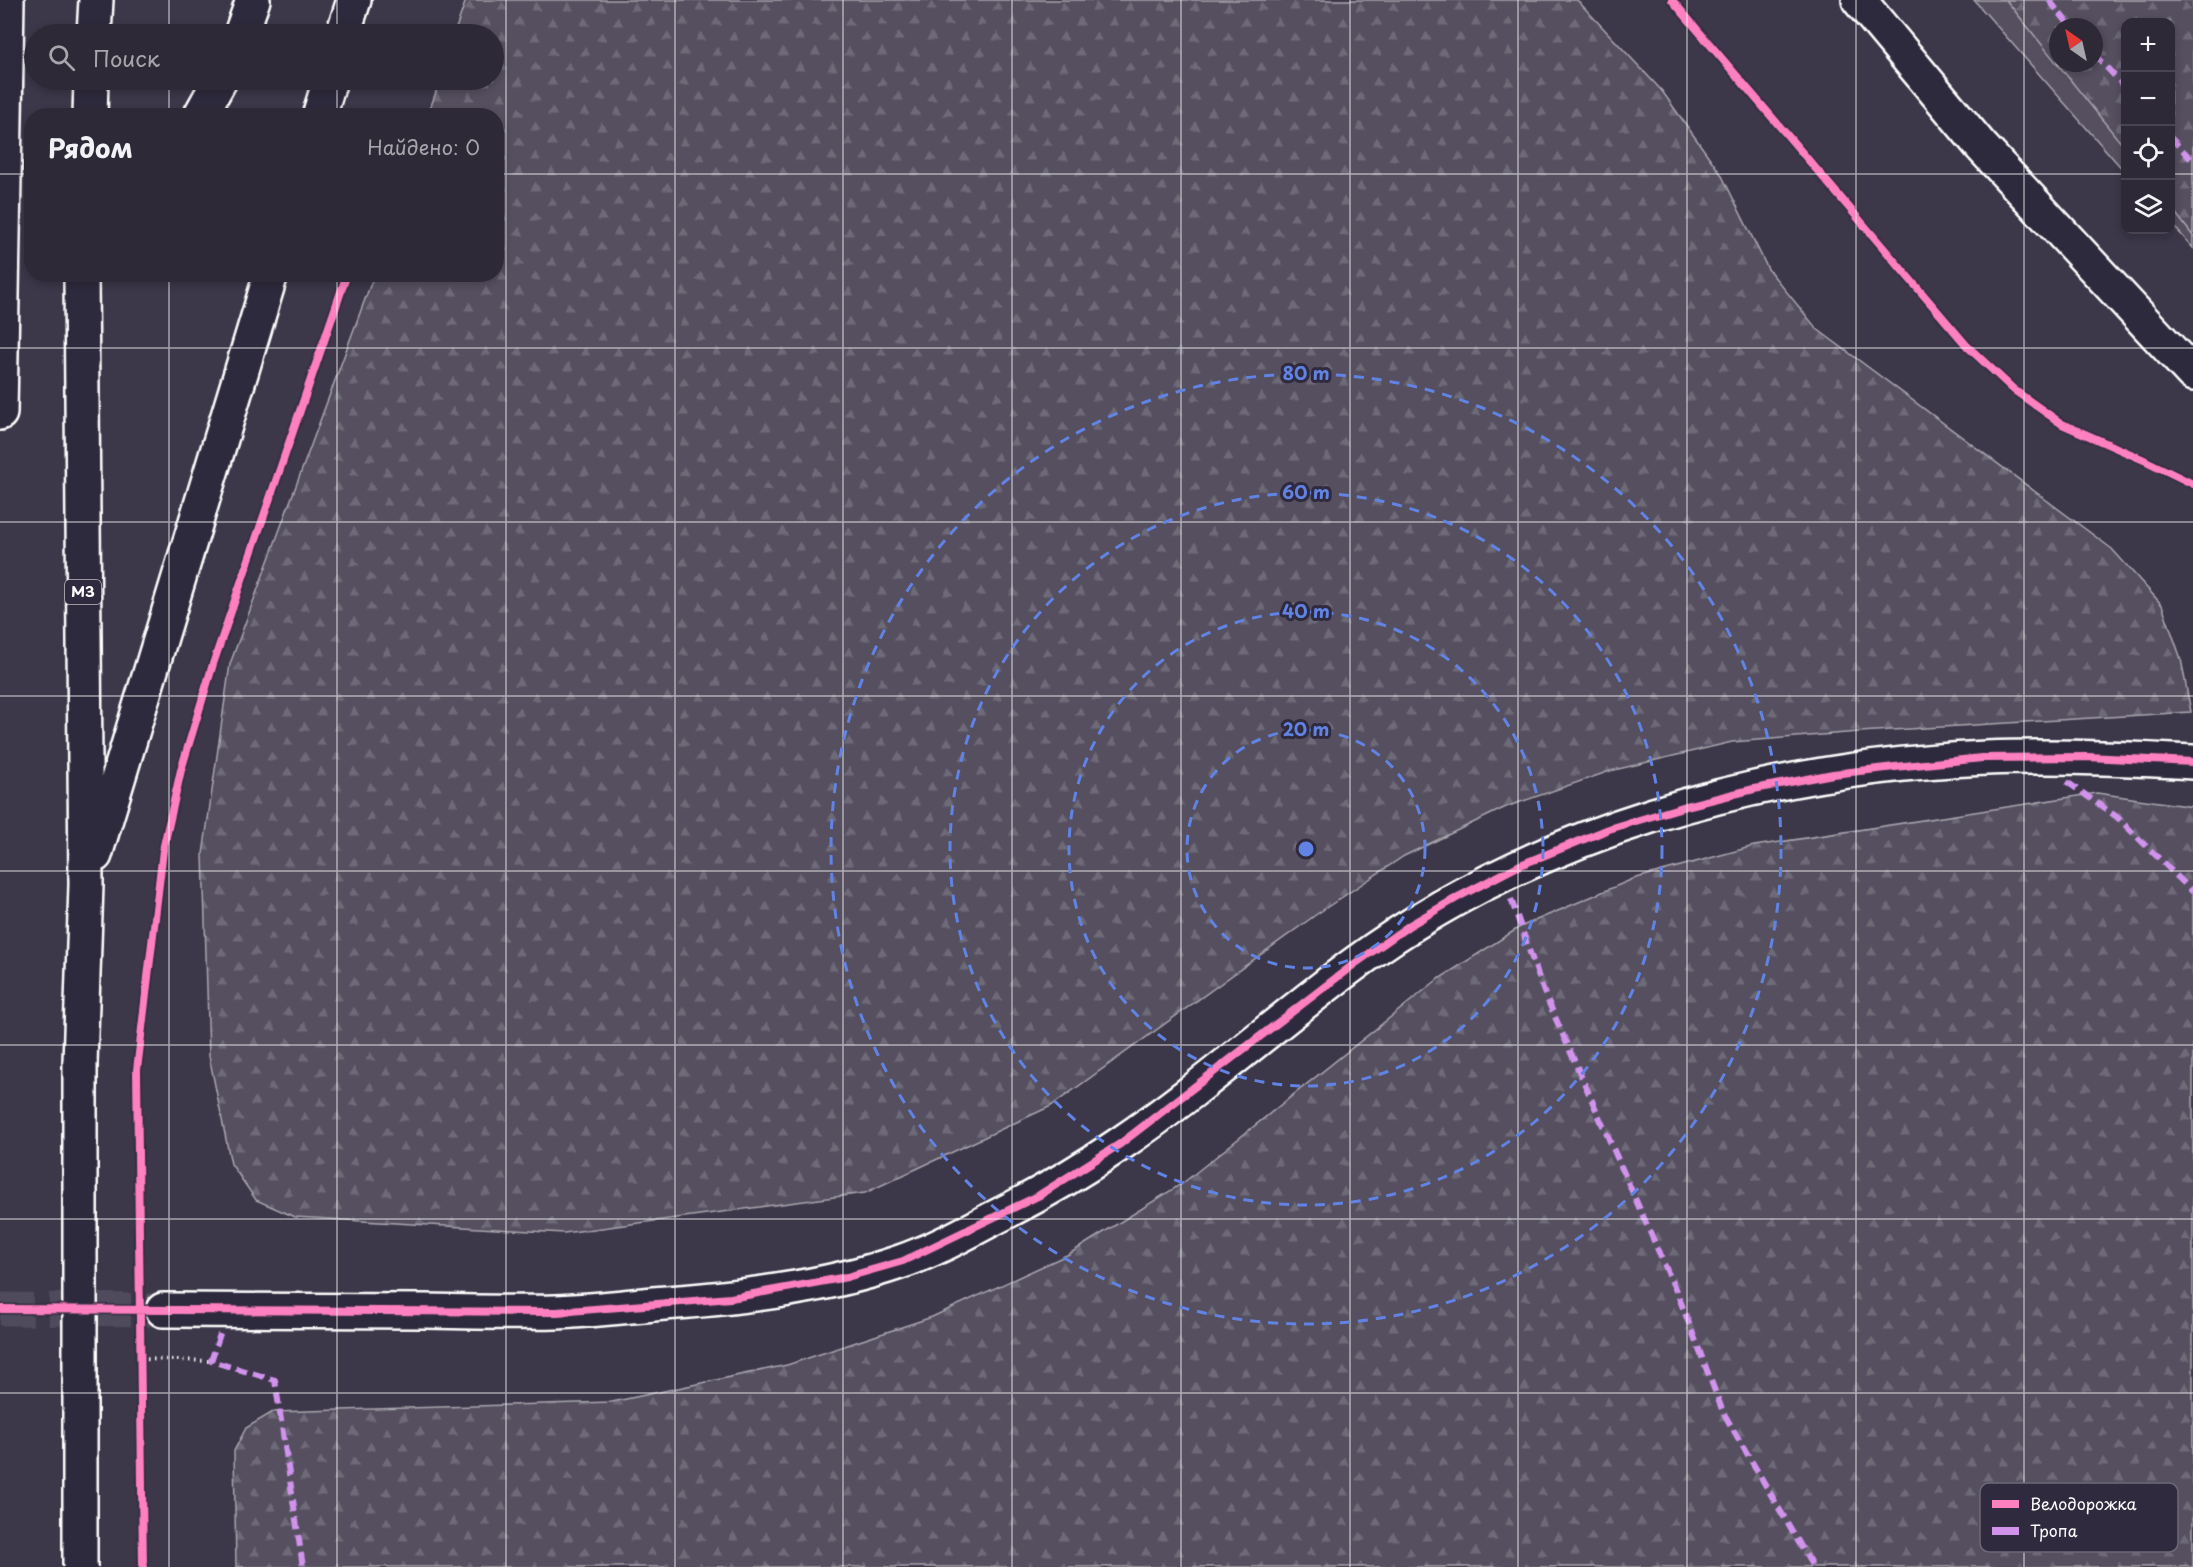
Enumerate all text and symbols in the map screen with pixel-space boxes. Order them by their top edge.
north arrow [2049,18,2103,72]
map controls [2121,18,2175,234]
button: + [2121,18,2175,72]
search box [24,24,504,90]
icon: search [45,41,78,74]
text: Поиск [93,41,160,74]
button: − [2121,72,2175,126]
button: locate [2121,126,2175,180]
text: Рядом [48,128,133,167]
text: Найдено: 0 [367,132,480,162]
button: layers [2121,180,2175,234]
text: 80 m [1282,359,1330,386]
text: 60 m [1282,478,1330,505]
road number: М3 [65,580,101,604]
text: 40 m [1282,597,1330,624]
text: 20 m [1283,715,1329,742]
centre of rings [1296,839,1316,859]
legend [1980,1483,2178,1552]
text: Велодорожка [2030,1491,2137,1515]
text: Тропа [2030,1518,2078,1542]

